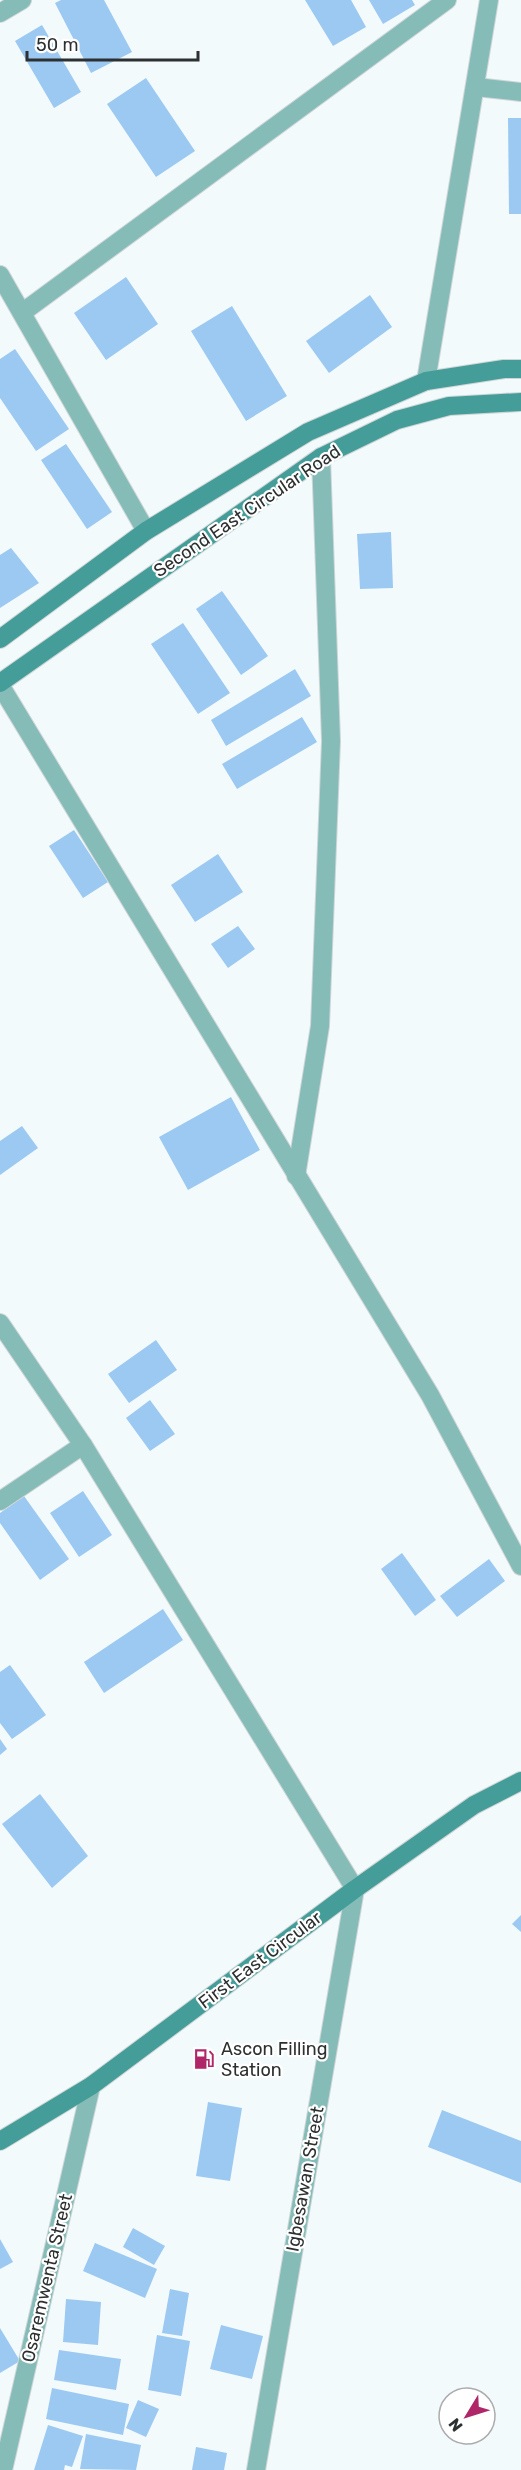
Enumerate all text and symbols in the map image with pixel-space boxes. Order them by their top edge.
scale bar [27,24,198,62]
text: 50 m [36,34,79,56]
street label: Second East Circular Road [149,440,345,582]
street label: First East Circular [194,1906,326,2014]
place label: Ascon Filling Station [221,2038,327,2081]
fuel station icon: Ascon Filling Station [192,2047,216,2071]
street label: Igbesawan Street [281,2105,329,2253]
street label: Osaremwenta Street [17,2192,77,2364]
north arrow [437,2386,497,2446]
text: N [445,2415,467,2435]

